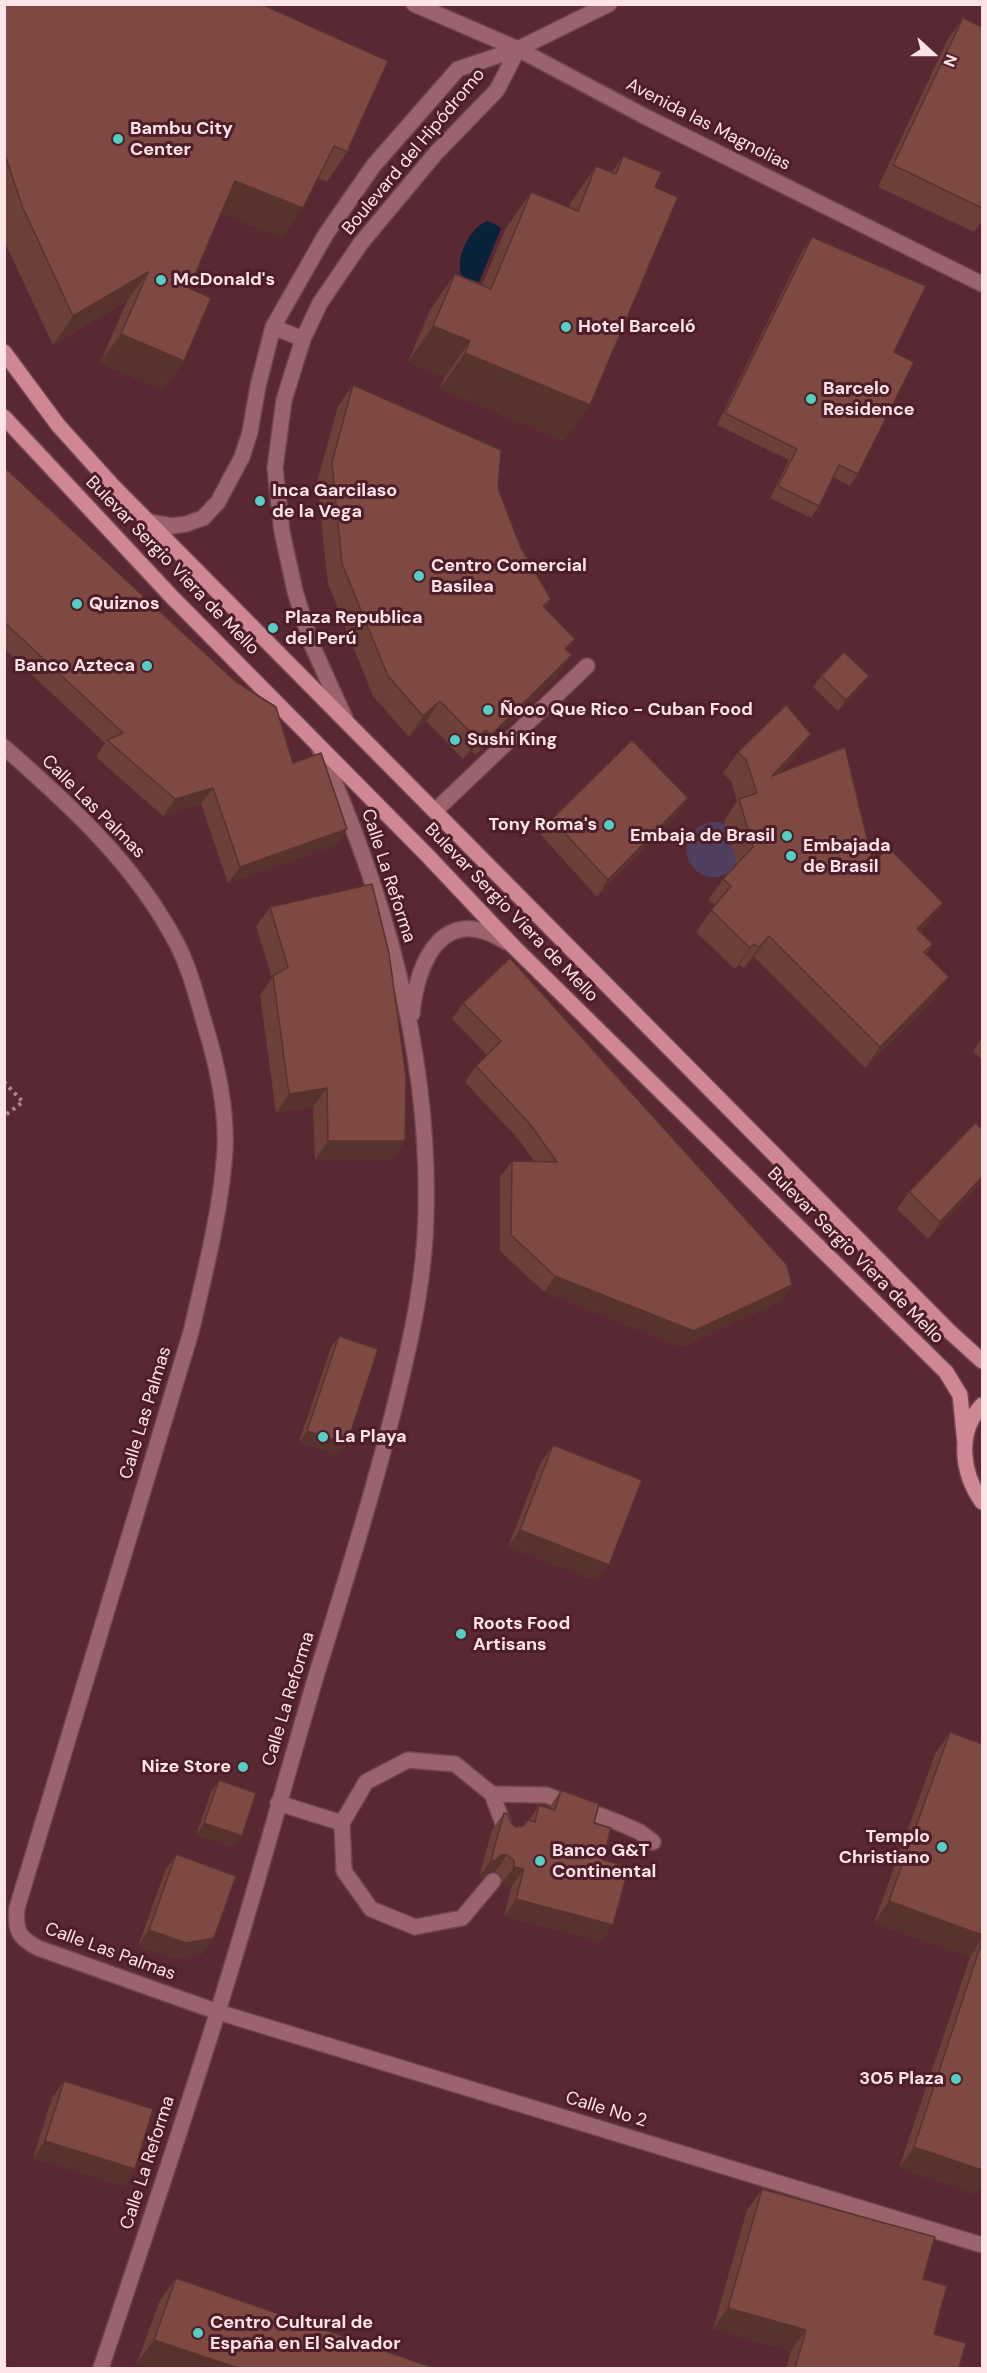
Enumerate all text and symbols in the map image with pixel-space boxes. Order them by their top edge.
north arrow [903,24,963,84]
text: N [938,51,962,70]
street label: Boulevard del Hipódromo [338,64,490,240]
street label: Avenida las Magnolias [622,74,794,176]
place label: Bambu City Center [130,118,233,160]
marker: Bambu City Center [111,132,125,146]
place label: McDonald's [173,269,275,291]
marker: McDonald's [154,273,168,287]
place label: Hotel Barceló [578,316,696,338]
marker: Hotel Barceló [559,320,573,334]
place label: Barcelo Residence [823,378,915,420]
marker: Barcelo Residence [804,392,818,406]
street label: Bulevar Sergio Viera de Mello [81,472,263,660]
place label: Inca Garcilaso de la Vega [272,480,397,522]
marker: Inca Garcilaso de la Vega [253,494,267,508]
place label: Centro Comercial Basilea [431,555,587,598]
marker: Centro Comercial Basilea [412,569,426,583]
place label: Quiznos [89,593,160,615]
marker: Quiznos [70,597,84,611]
place label: Plaza Republica del Perú [285,607,423,650]
marker: Plaza Republica del Perú [266,621,280,635]
place label: Banco Azteca [14,655,135,677]
marker: Banco Azteca [140,659,154,673]
place label: Ñooo Que Rico - Cuban Food [500,699,753,721]
marker: Ñooo Que Rico - Cuban Food [481,703,495,717]
place label: Sushi King [467,729,557,751]
marker: Sushi King [448,733,462,747]
street label: Calle Las Palmas [37,751,149,863]
street label: Calle La Reforma [356,807,420,945]
place label: Tony Roma's [489,814,597,836]
marker: Tony Roma's [602,818,616,832]
street label: Bulevar Sergio Viera de Mello [420,819,602,1007]
place label: Embaja de Brasil [630,825,775,847]
marker: Embaja de Brasil [780,829,794,843]
place label: Embajada de Brasil [803,835,891,878]
marker: Embajada de Brasil [784,849,798,863]
street label: Bulevar Sergio Viera de Mello [762,1163,948,1349]
street label: Calle Las Palmas [116,1344,176,1482]
place label: La Playa [335,1426,407,1448]
marker: La Playa [316,1430,330,1444]
place label: Roots Food Artisans [473,1613,570,1656]
marker: Roots Food Artisans [454,1627,468,1641]
street label: Calle La Reforma [258,1629,320,1769]
place label: Nize Store [142,1756,231,1778]
marker: Nize Store [236,1760,250,1774]
place label: Templo Christiano [839,1826,930,1868]
place label: Banco G&T Continental [552,1840,656,1882]
marker: Templo Christiano [935,1840,949,1854]
marker: Banco G&T Continental [533,1854,547,1868]
street label: Calle Las Palmas [42,1918,178,1986]
place label: 305 Plaza [859,2068,944,2090]
marker: 305 Plaza [949,2072,963,2086]
street label: Calle No 2 [563,2087,649,2133]
street label: Calle La Reforma [116,2094,180,2232]
place label: Centro Cultural de España en El Salvador [210,2312,401,2354]
marker: Centro Cultural de España en El Salvador [191,2326,205,2340]

